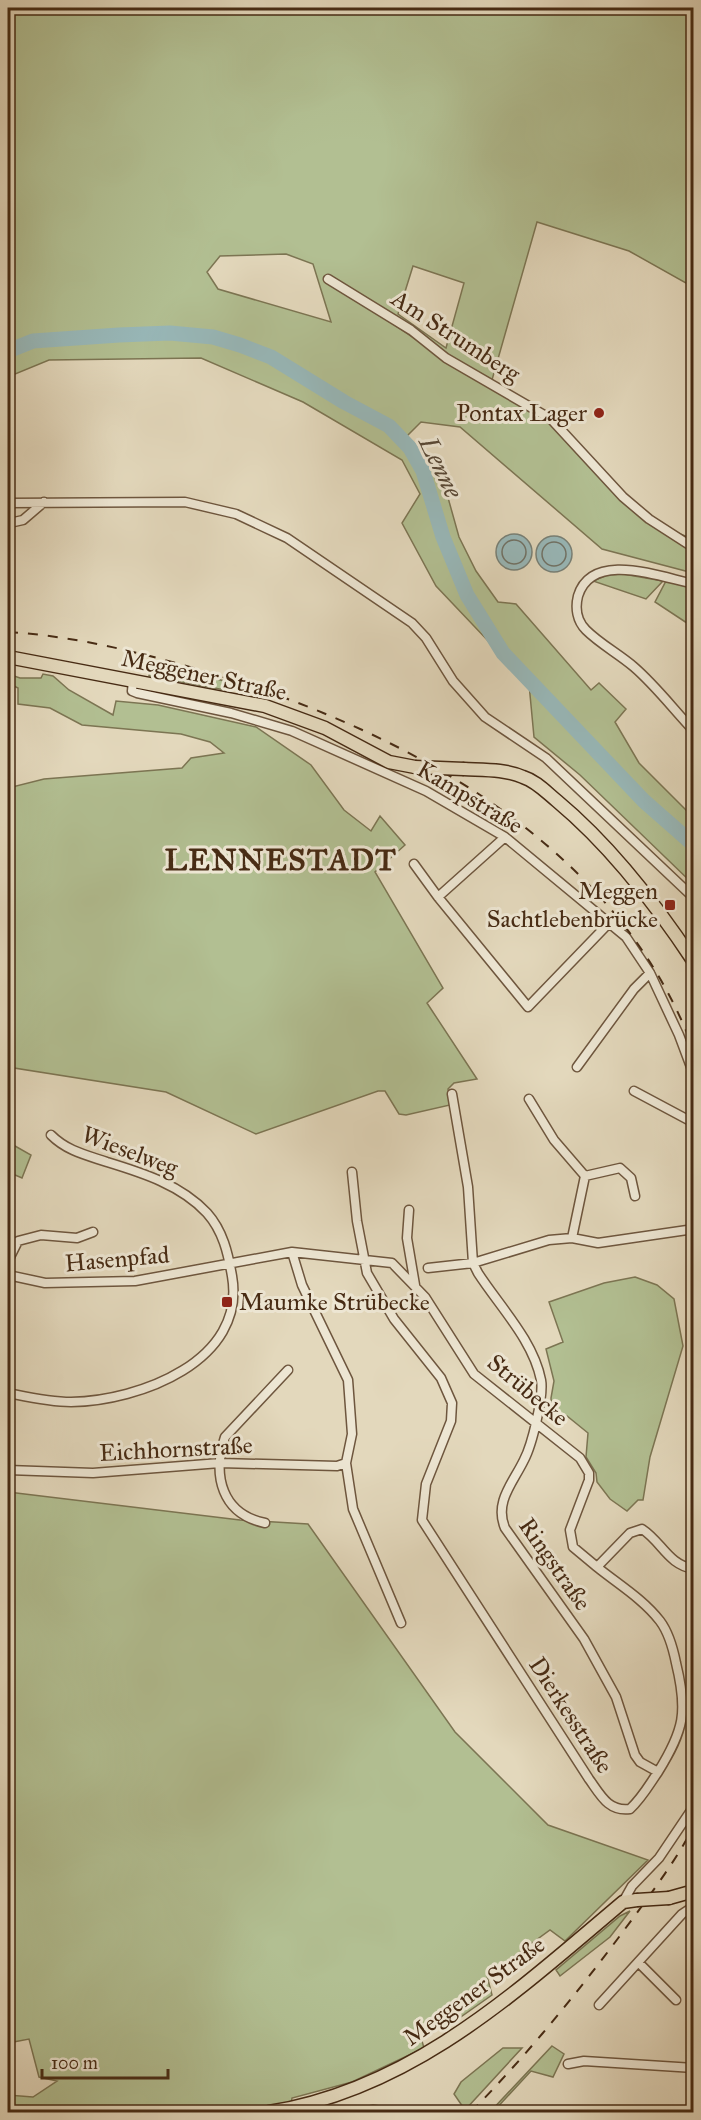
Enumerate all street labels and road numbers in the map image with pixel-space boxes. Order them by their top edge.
street label: Am Strumberg [385,283,527,389]
street label: Meggener Straße [119,643,289,707]
street label: Kampstraße [412,754,528,840]
street label: Wieselweg [77,1119,183,1183]
street label: Hasenpfad [63,1239,171,1279]
street label: Strübecke [481,1347,575,1433]
street label: Eichhornstraße [99,1430,253,1468]
street label: Ringstraße [512,1512,598,1616]
street label: Dierkesstraße [522,1651,620,1779]
street label: Meggener Straße [397,1930,551,2052]

